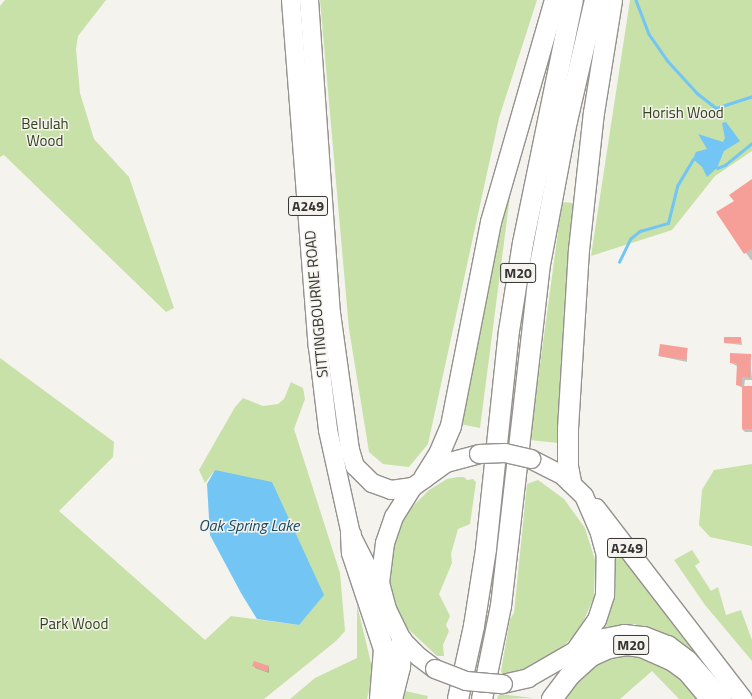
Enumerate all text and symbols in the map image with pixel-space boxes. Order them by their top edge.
park label: Horish Wood [642,104,724,122]
park label: Belulah Wood [21,114,69,149]
road number: A249 [288,194,328,218]
street label: SITTINGBOURNE ROAD [301,229,331,379]
road number: M20 [500,261,536,285]
water label: Oak Spring Lake [198,515,300,535]
road number: A249 [607,536,647,560]
park label: Park Wood [40,615,108,633]
road number: M20 [613,633,649,657]

